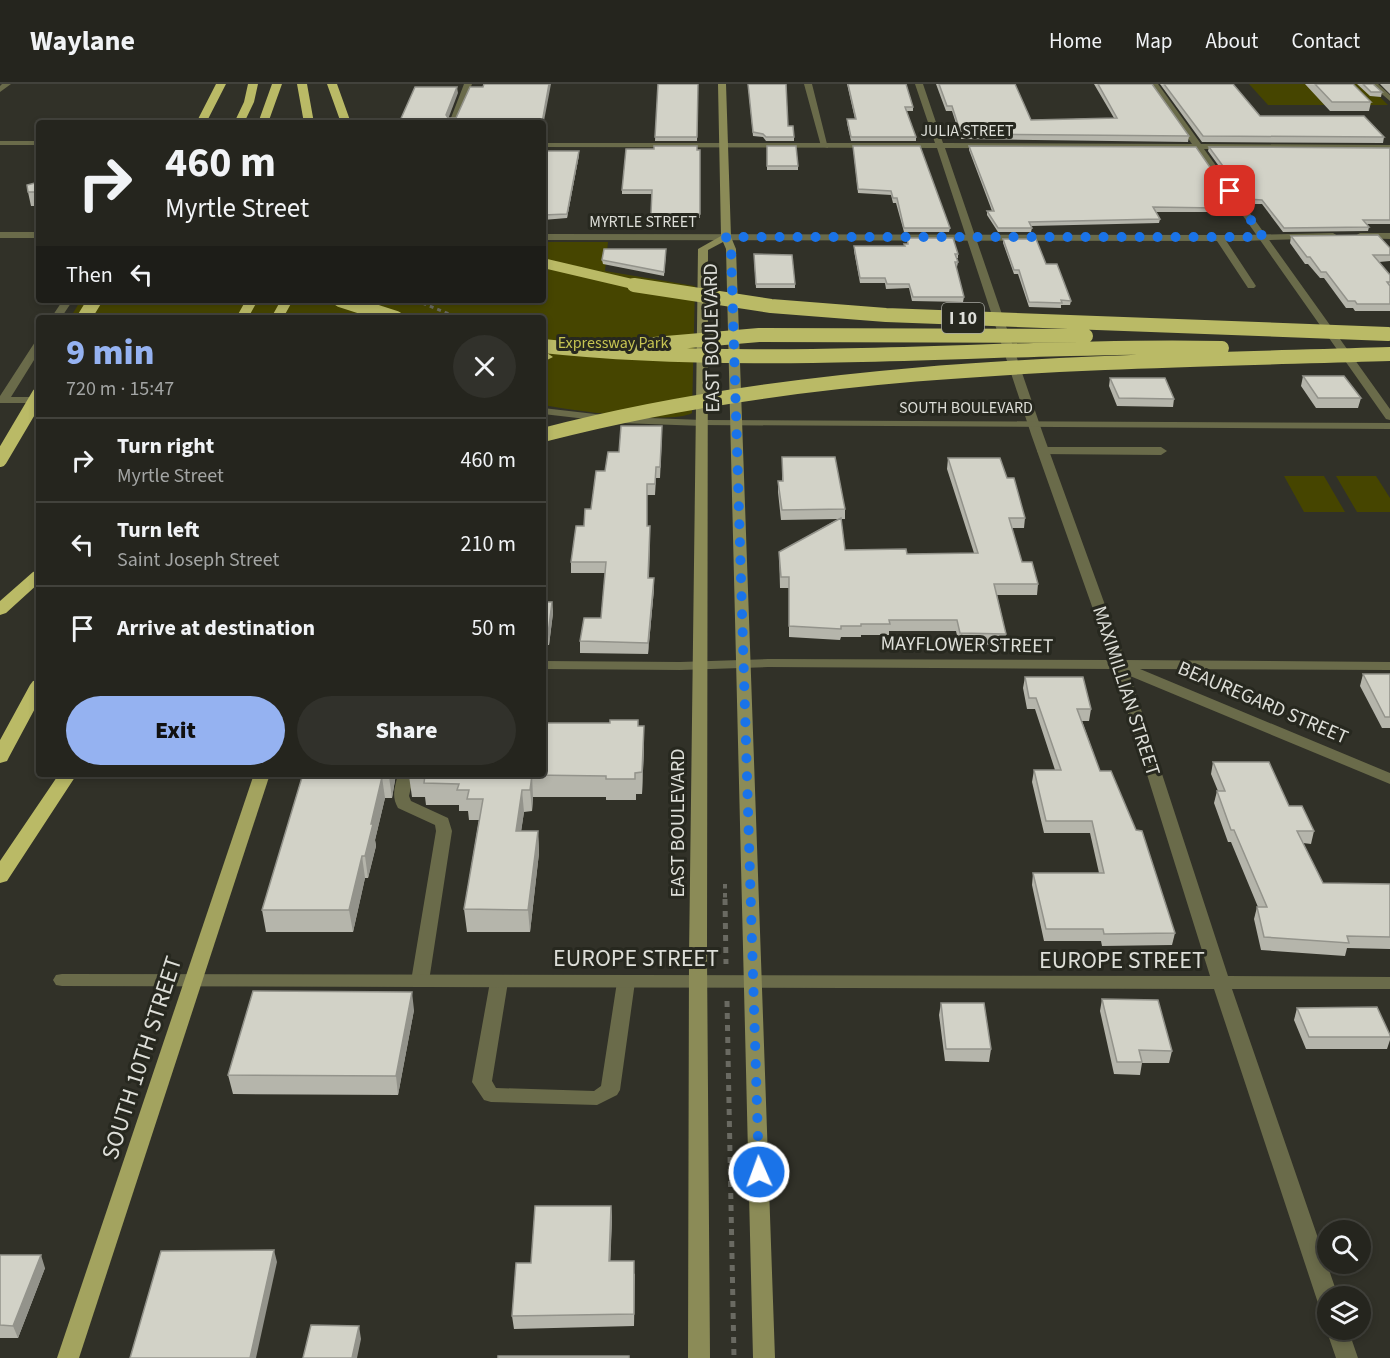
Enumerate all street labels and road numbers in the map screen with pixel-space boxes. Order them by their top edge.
street label: JULIA STREET [920,120,1014,142]
street label: MYRTLE STREET [589,211,697,233]
street label: EAST BOULEVARD [697,263,727,413]
road number: I 10 [942,303,984,333]
street label: SOUTH BOULEVARD [899,397,1033,419]
street label: MAXIMILLIAN STREET [1085,602,1167,780]
street label: MAYFLOWER STREET [880,629,1054,661]
street label: BEAUREGARD STREET [1173,654,1353,752]
street label: EAST BOULEVARD [664,748,692,898]
street label: EUROPE STREET [553,941,719,976]
street label: EUROPE STREET [1039,943,1205,978]
street label: SOUTH 10TH STREET [93,952,191,1164]

